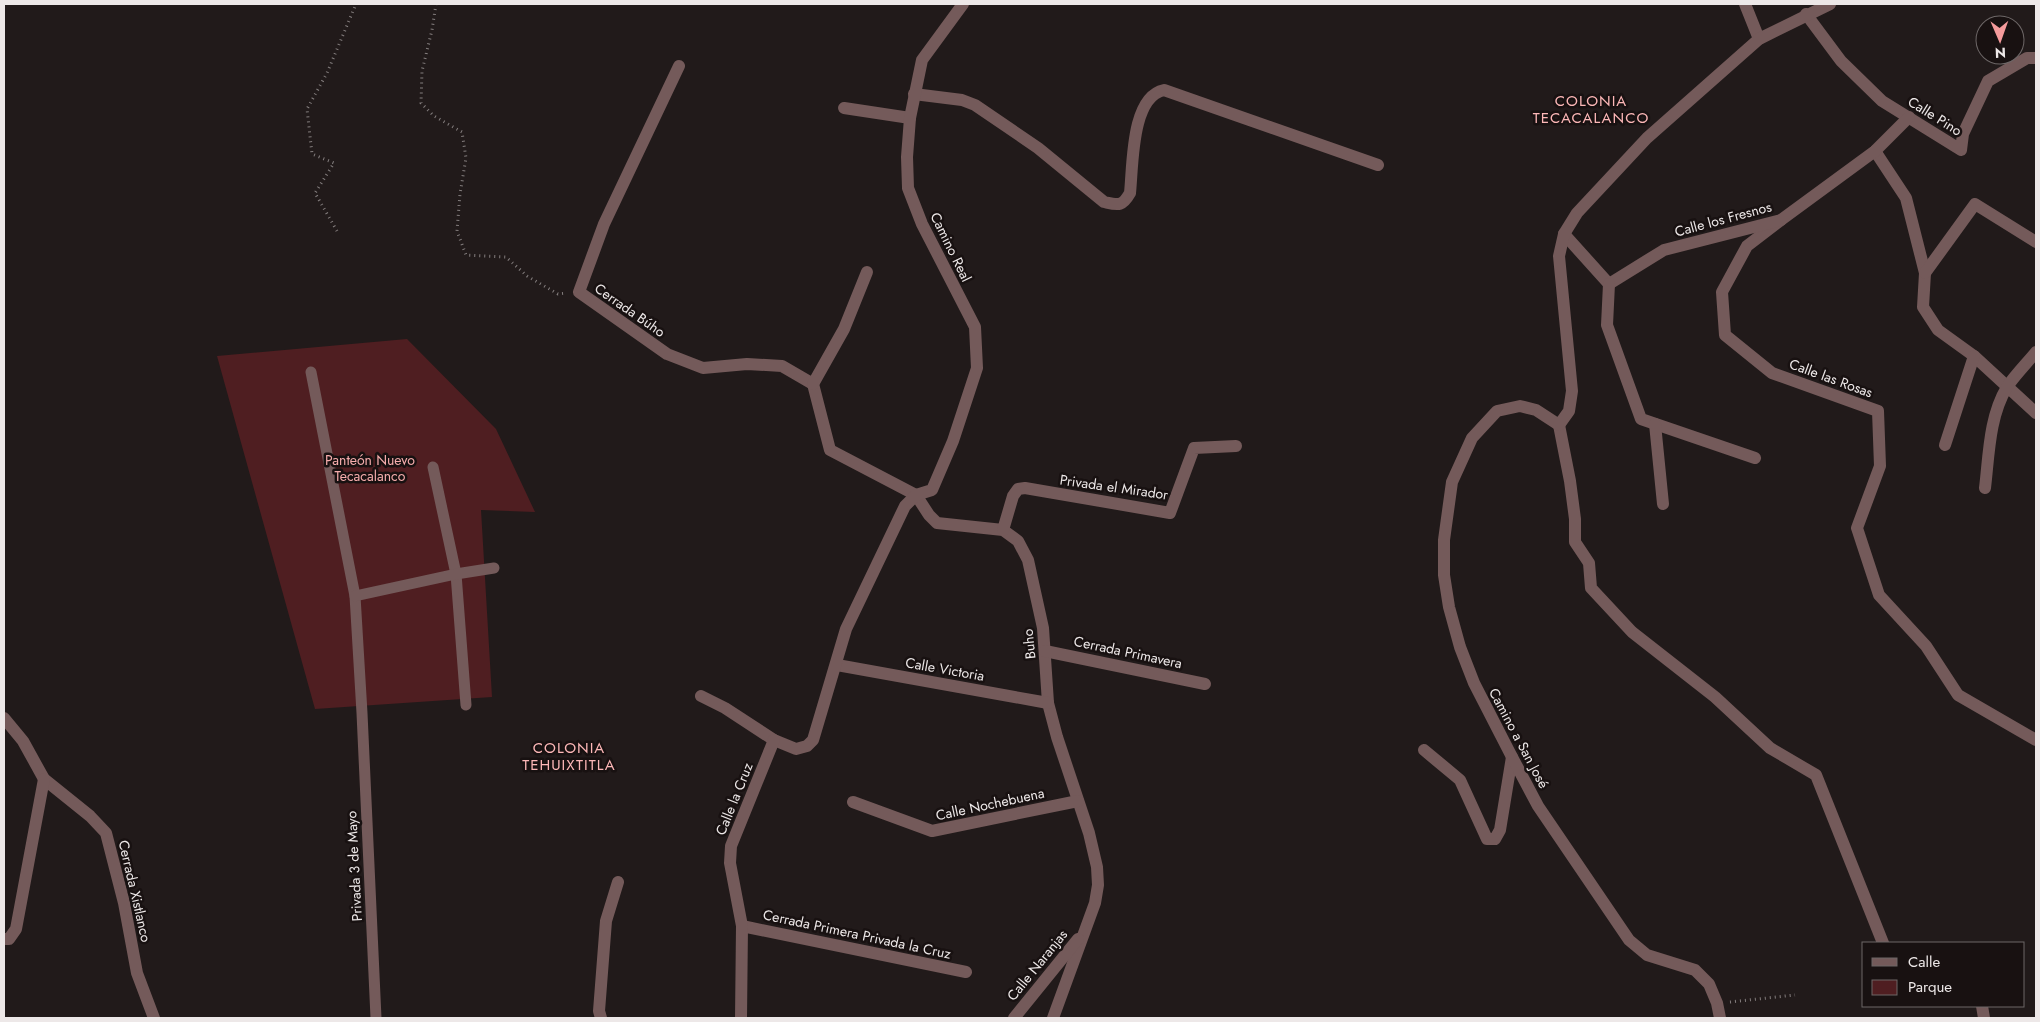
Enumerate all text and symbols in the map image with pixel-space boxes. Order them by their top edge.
north arrow [1975,15,2025,65]
text: N [1995,43,2006,63]
district label: COLONIA TECACALANCO [1533,90,1649,129]
street label: Calle Pino [1904,91,1966,141]
street label: Calle los Fresnos [1672,196,1774,242]
street label: Camino Real [926,209,976,285]
street label: Cerrada Búho [591,278,670,342]
street label: Calle las Rosas [1786,354,1876,402]
park label: Panteón Nuevo Tecacalanco [325,450,415,486]
street label: Privada el Mirador [1059,469,1170,505]
street label: Buho [1017,628,1041,660]
street label: Cerrada Primavera [1072,631,1184,673]
street label: Calle Victoria [904,652,986,686]
street label: Camino a San José [1484,684,1554,792]
district label: COLONIA TEHUIXTITLA [522,737,616,776]
street label: Calle la Cruz [710,759,758,838]
street label: Calle Nochebuena [934,783,1046,825]
street label: Privada 3 de Mayo [341,810,367,922]
street label: Cerrada Xistlanco [114,838,157,944]
street label: Cerrada Primera Privada la Cruz [761,904,953,964]
street label: Calle Naranjas [1002,925,1072,1005]
legend [1862,942,2025,1007]
text: Calle [1908,951,1940,973]
text: Parque [1908,976,1952,998]

